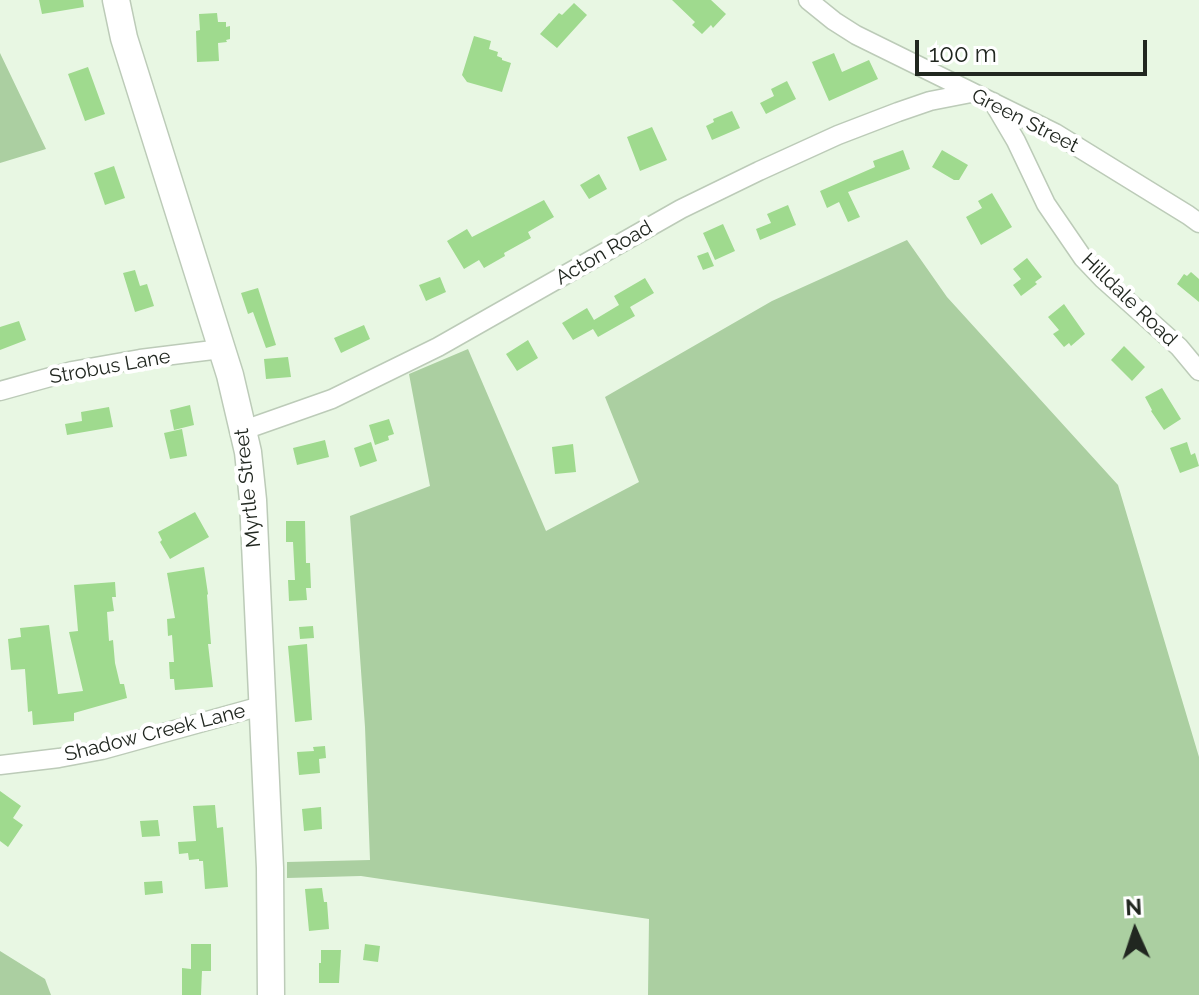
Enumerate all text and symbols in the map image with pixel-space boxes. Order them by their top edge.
scale bar [919,24,1151,74]
text: 100 m [929,39,997,68]
street label: Green Street [968,84,1082,158]
street label: Acton Road [552,216,656,290]
street label: Hilldale Road [1076,248,1182,352]
street label: Strobus Lane [48,345,172,389]
street label: Myrtle Street [230,427,266,549]
street label: Shadow Creek Lane [62,699,248,767]
north arrow [1095,891,1175,971]
text: N [1125,894,1143,920]

